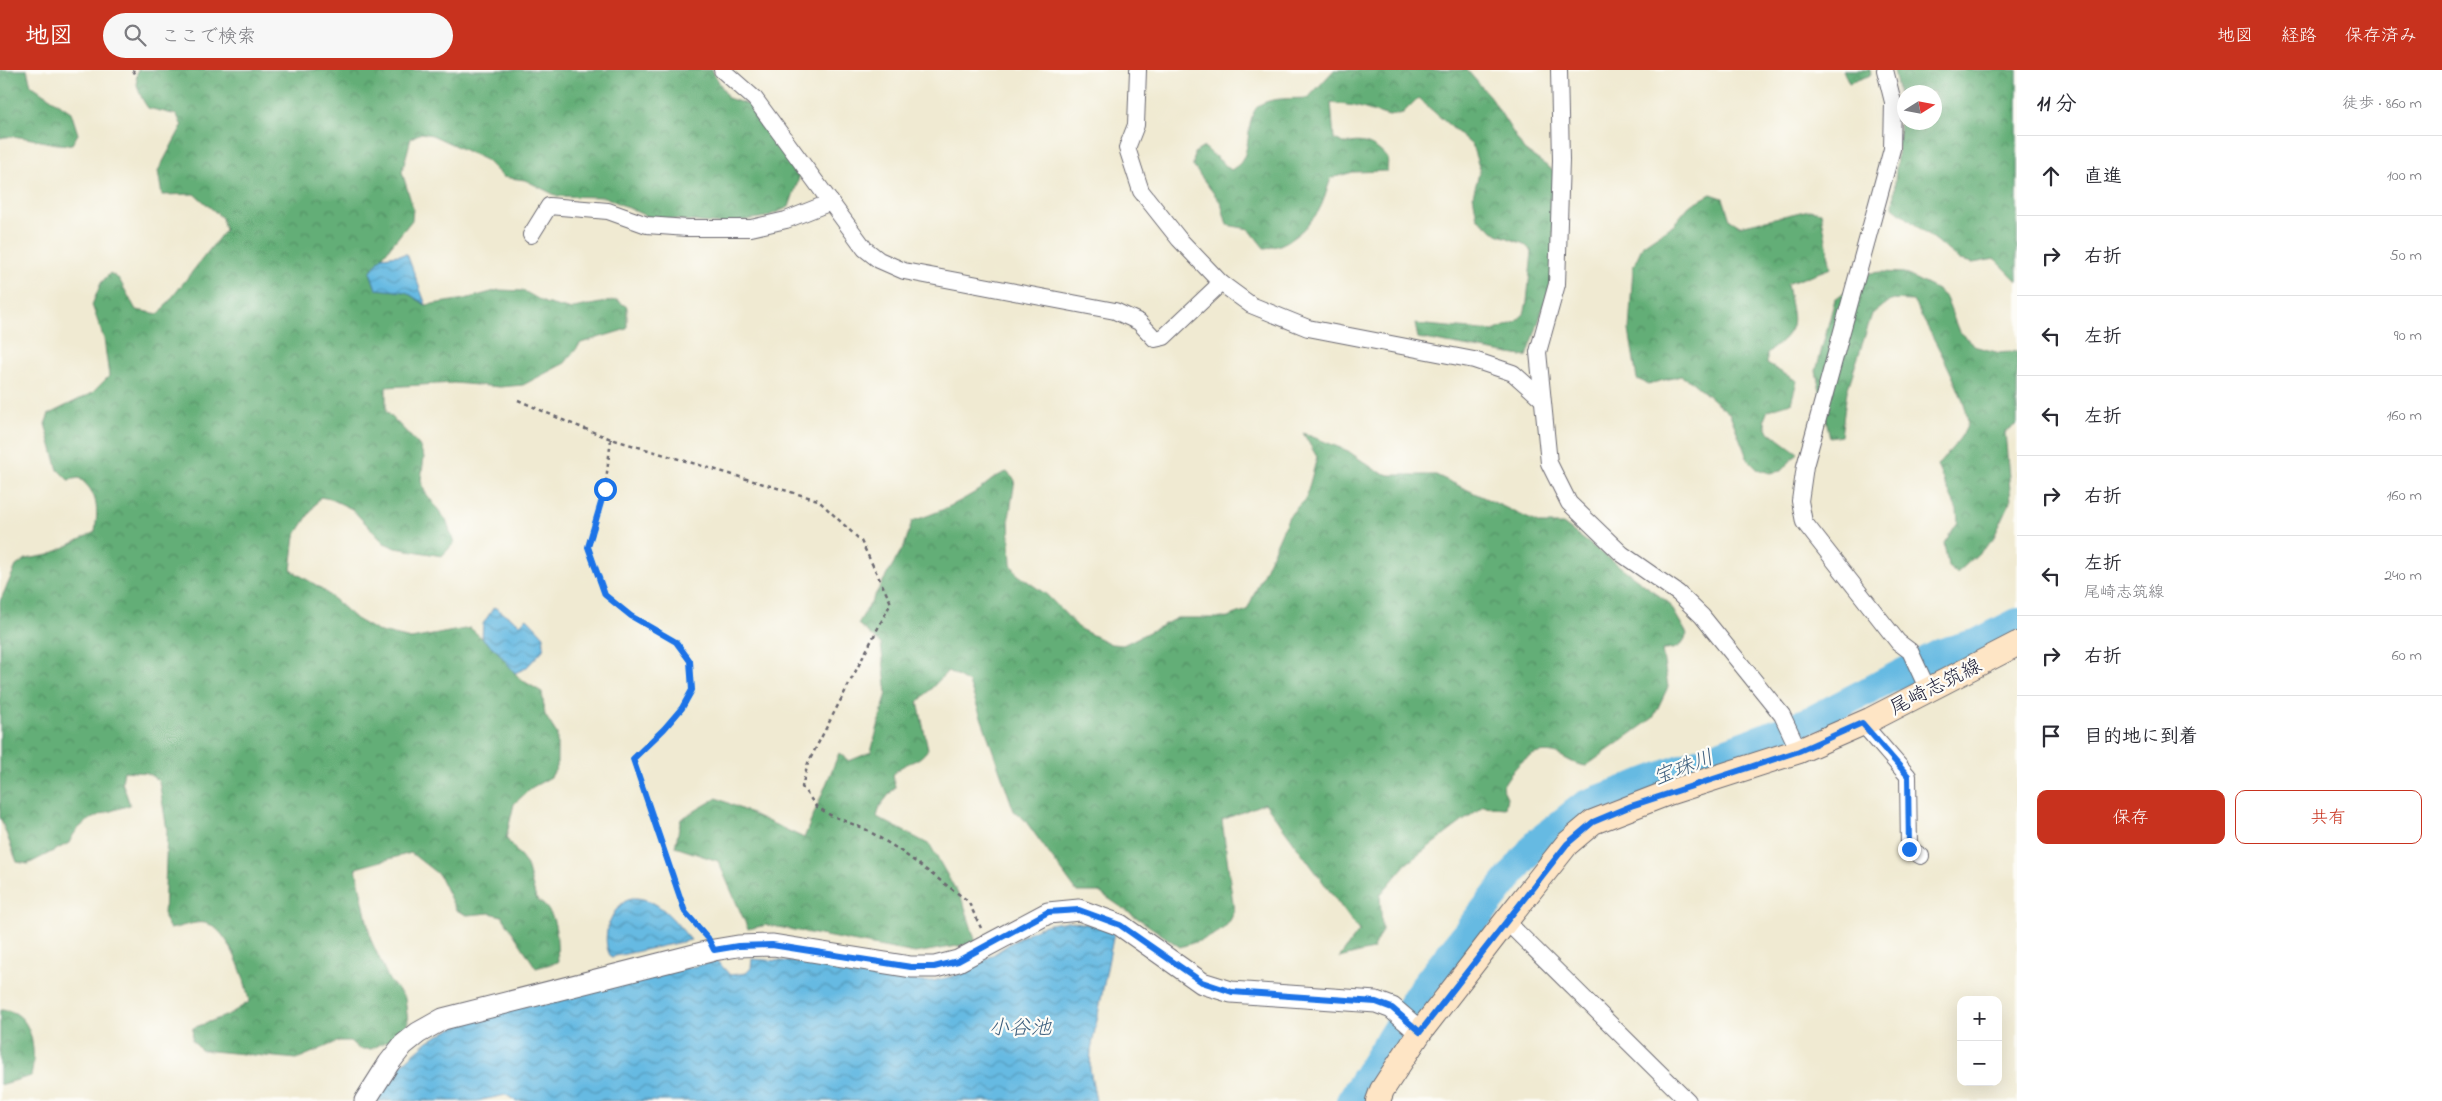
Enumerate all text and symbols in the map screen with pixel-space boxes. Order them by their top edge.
search box [103,13,453,58]
text: 地図 [25,20,73,55]
icon: search [121,21,149,49]
text: ここで検索 [161,24,256,51]
text: 地図 [2217,24,2253,50]
text: 経路 [2281,24,2317,50]
text: 保存済み [2345,24,2417,50]
north arrow [1897,85,1942,130]
text: 11 分 [2037,90,2077,120]
text: 徒歩 · 860 m [2342,92,2422,116]
icon: ahead [2037,162,2065,190]
text: 直進 [2084,164,2122,191]
text: 100 m [2387,164,2422,188]
icon: right [2037,242,2065,270]
text: 右折 [2084,244,2122,271]
text: 50 m [2390,244,2422,268]
icon: left [2037,322,2065,350]
text: 左折 [2084,324,2122,351]
text: 90 m [2394,324,2422,348]
icon: left [2037,402,2065,430]
text: 左折 [2084,404,2122,431]
text: 160 m [2387,404,2422,428]
route start [594,478,617,501]
icon: right [2037,482,2065,510]
text: 右折 [2084,484,2122,511]
text: 160 m [2387,484,2422,508]
text: 左折 [2084,551,2122,578]
icon: left [2037,562,2065,590]
text: 240 m [2384,564,2422,588]
text: 尾崎志筑線 [2084,581,2164,605]
icon: right [2037,642,2065,670]
text: 右折 [2084,644,2122,671]
text: 60 m [2392,644,2422,668]
street label: 尾崎志筑線 [1885,653,1987,724]
icon: arrive [2037,722,2065,750]
text: 目的地に到着 [2084,724,2198,751]
water label: 宝珠川 [1649,744,1719,794]
button: 保存 [2037,790,2225,844]
button: 共有 [2235,790,2422,844]
route end [1898,838,1921,861]
map controls [1957,996,2002,1086]
button: + [1957,996,2002,1041]
water label: 小谷池 [989,1014,1052,1044]
button: − [1957,1041,2002,1086]

